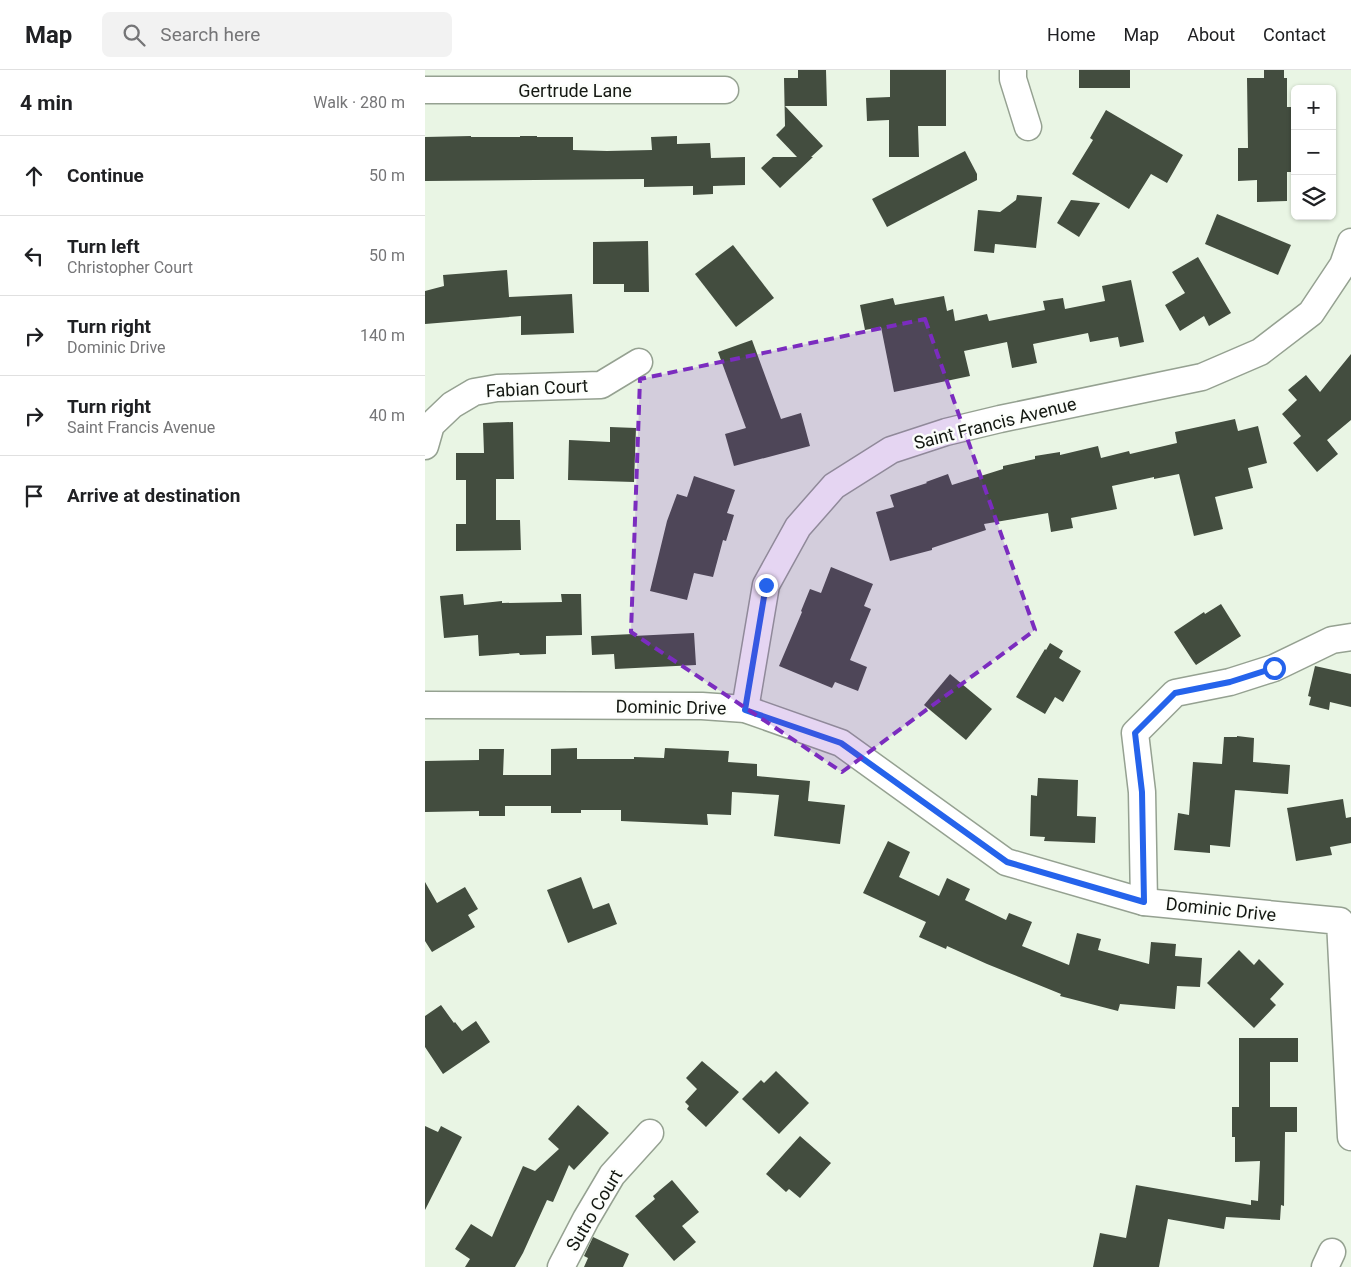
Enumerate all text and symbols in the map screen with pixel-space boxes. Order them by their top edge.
search box [102,12,452,57]
text: Map [25,21,72,49]
icon: search [120,21,148,49]
text: Search here [160,23,260,46]
text: Home [1047,24,1096,45]
text: Map [1124,24,1159,45]
text: About [1187,24,1235,45]
text: Contact [1263,24,1326,45]
street label: Gertrude Lane [518,80,632,101]
map controls [1291,85,1336,220]
button: + [1291,85,1336,130]
text: 4 min [20,91,73,115]
text: Walk · 280 m [313,93,405,112]
button: − [1291,130,1336,175]
icon: ahead [20,162,48,190]
text: Continue [67,164,144,187]
text: 50 m [369,166,405,185]
button: layers [1291,175,1336,220]
text: Turn left [67,235,140,258]
icon: left [20,242,48,270]
text: 50 m [369,246,405,265]
text: Christopher Court [67,258,193,277]
text: Turn right [67,315,151,338]
icon: right [20,322,48,350]
text: 140 m [360,326,405,345]
text: Dominic Drive [67,338,166,357]
street label: Fabian Court [485,375,589,401]
street label: Saint Francis Avenue [912,393,1078,453]
text: Turn right [67,395,151,418]
icon: right [20,402,48,430]
text: 40 m [369,406,405,425]
text: Saint Francis Avenue [67,418,215,437]
icon: arrive [20,482,48,510]
text: Arrive at destination [67,484,240,507]
route end [755,574,778,597]
route start [1263,657,1286,680]
street label: Dominic Drive [615,696,727,718]
street label: Dominic Drive [1165,893,1277,925]
street label: Sutro Court [561,1165,627,1255]

